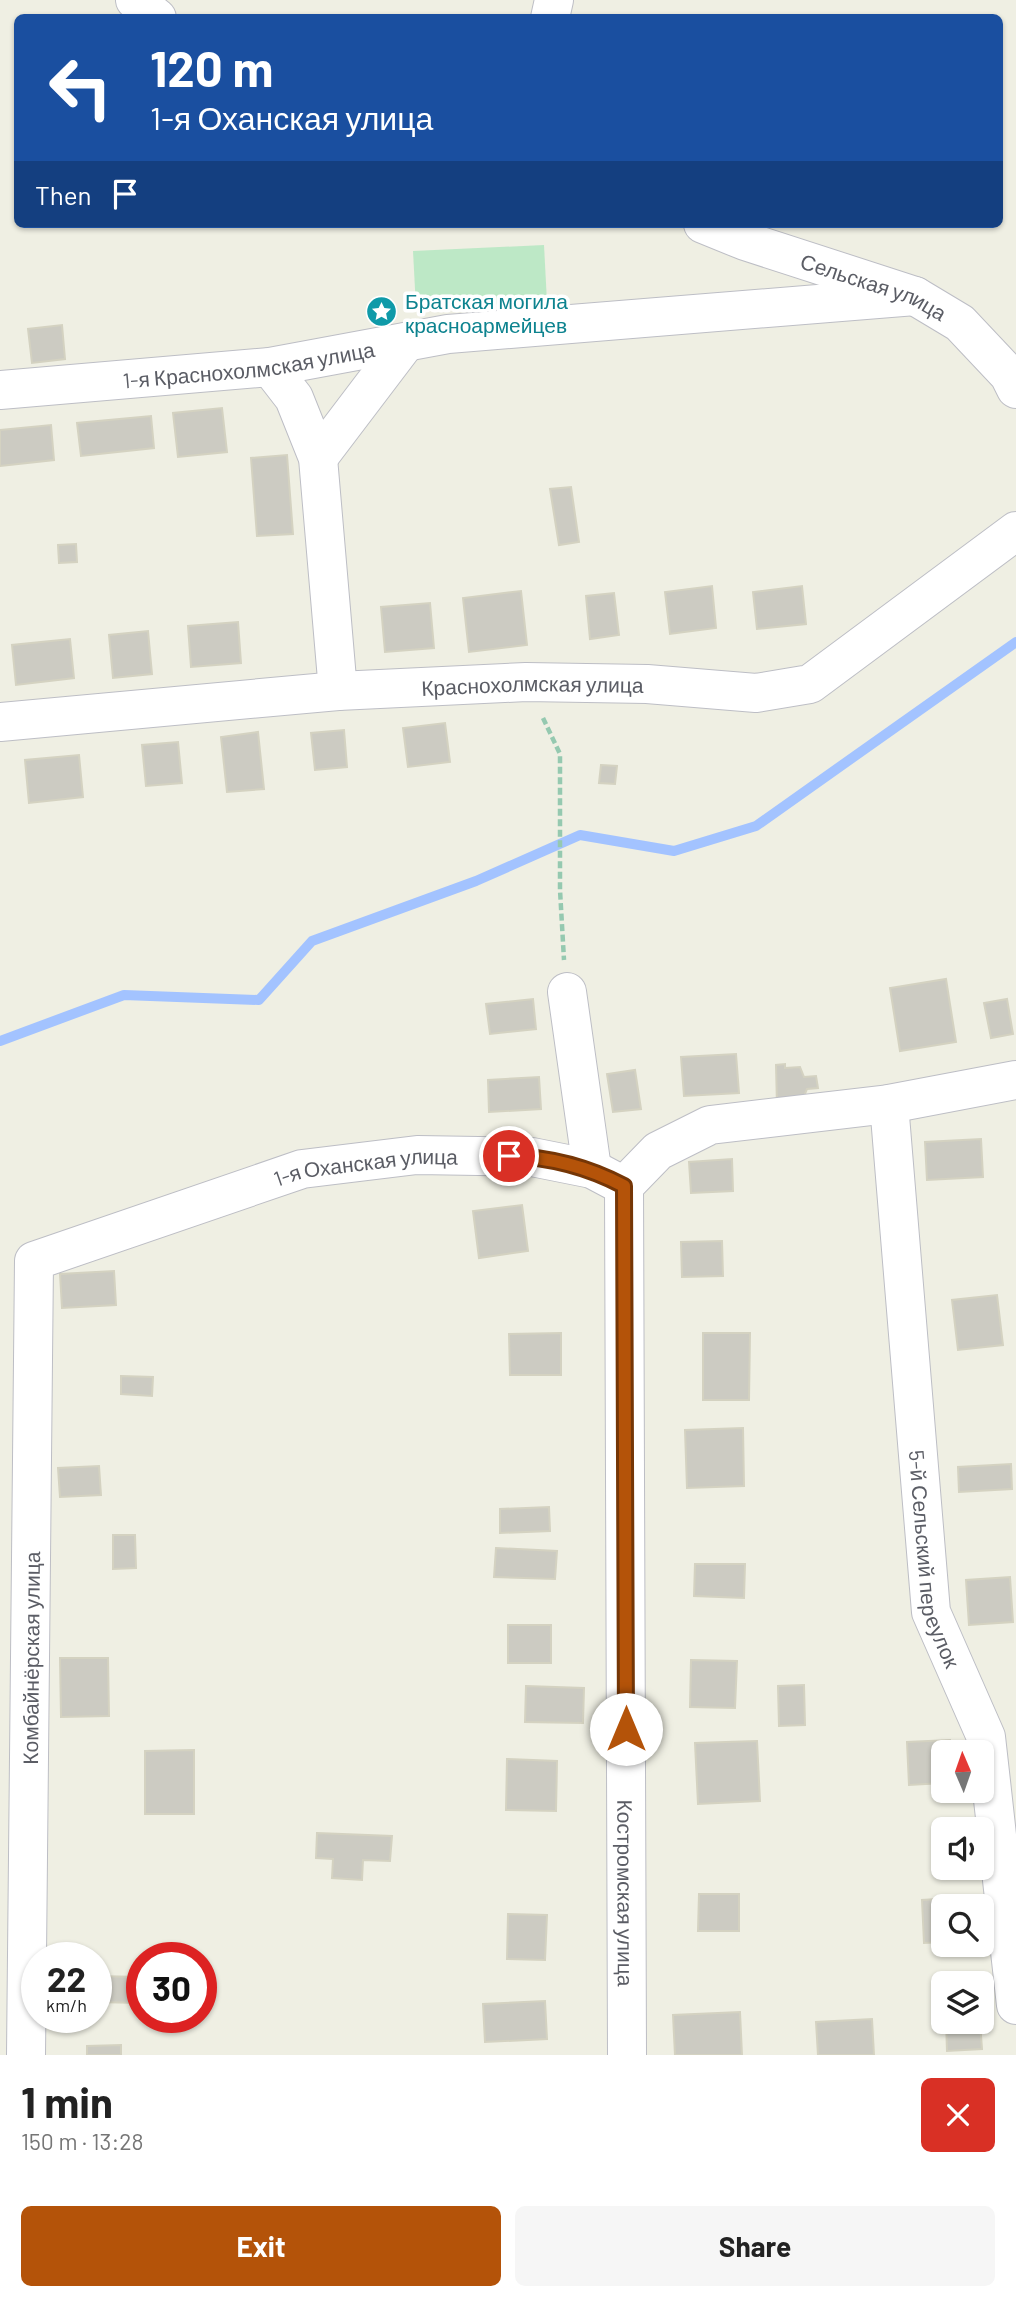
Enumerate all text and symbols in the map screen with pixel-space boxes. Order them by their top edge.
text: 120 m [150,38,273,97]
icon: left [35,42,126,133]
text: 1-я Оханская улица [150,98,433,136]
icon: arrive [106,175,144,213]
text: Then [35,179,92,210]
street label: Сельская улица [798,247,952,325]
place label: Братская могила красноармейцев [405,288,568,337]
place icon: Братская могила красноармейцев [365,295,399,329]
street label: 1-я Краснохолмская улица [122,335,377,392]
street label: Краснохолмская улица [421,669,644,700]
pin [479,1126,539,1186]
icon: arrive [490,1137,528,1175]
street label: 1-я Оханская улица [270,1142,458,1190]
street label: 5-й Сельский переулок [905,1449,967,1672]
street label: Комбайнёрская улица [16,1551,44,1765]
position arrow [589,1692,663,1766]
north arrow [931,1740,994,1802]
map controls [931,1740,994,2034]
street label: Костромская улица [614,1799,639,1987]
button: sound [931,1817,994,1880]
button: search [931,1894,994,1957]
speed limit sign: 30 [126,1942,217,2033]
text: 22 [47,1957,86,1999]
button: layers [931,1971,994,2034]
text: km/h [46,1994,87,2016]
text: 1 min [21,2076,113,2126]
button: close [921,2078,995,2152]
text: 150 m · 13:28 [21,2127,144,2155]
button: Exit [21,2206,501,2286]
button: Share [515,2206,995,2286]

